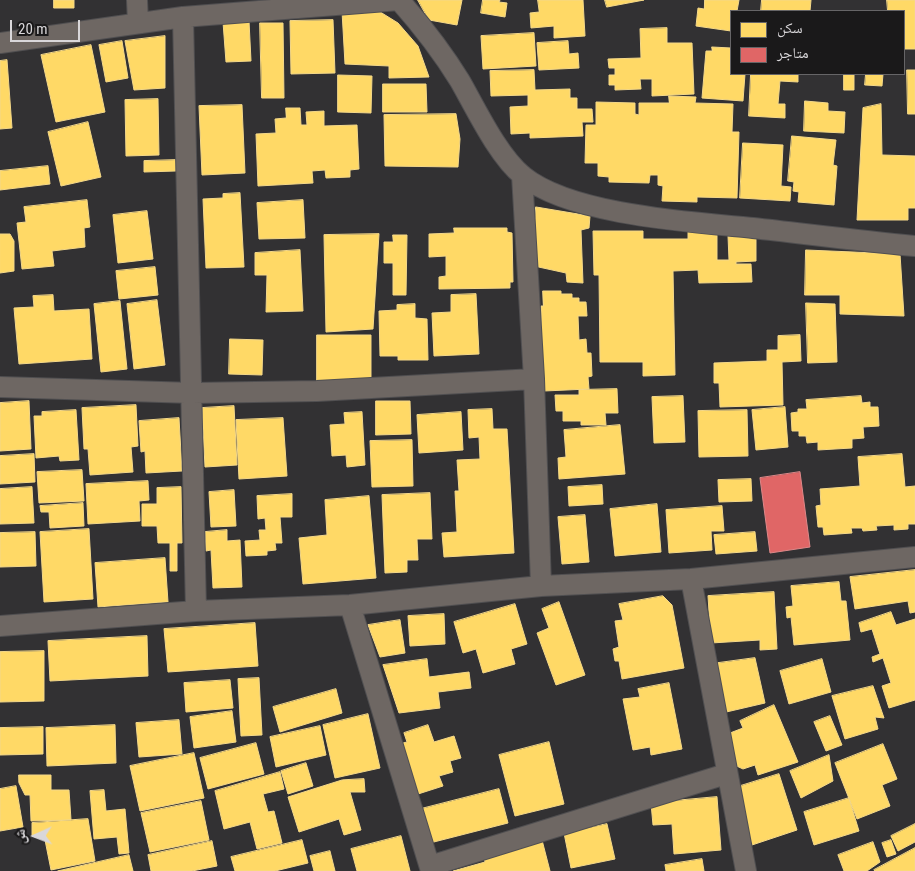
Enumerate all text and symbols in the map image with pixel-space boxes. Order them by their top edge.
scale bar [12,10,82,42]
legend [730,10,905,75]
text: سكن [777,19,803,37]
text: 20 m [18,20,48,38]
text: متاجر [777,44,809,62]
north arrow [10,811,60,861]
text: ش [12,829,28,844]

